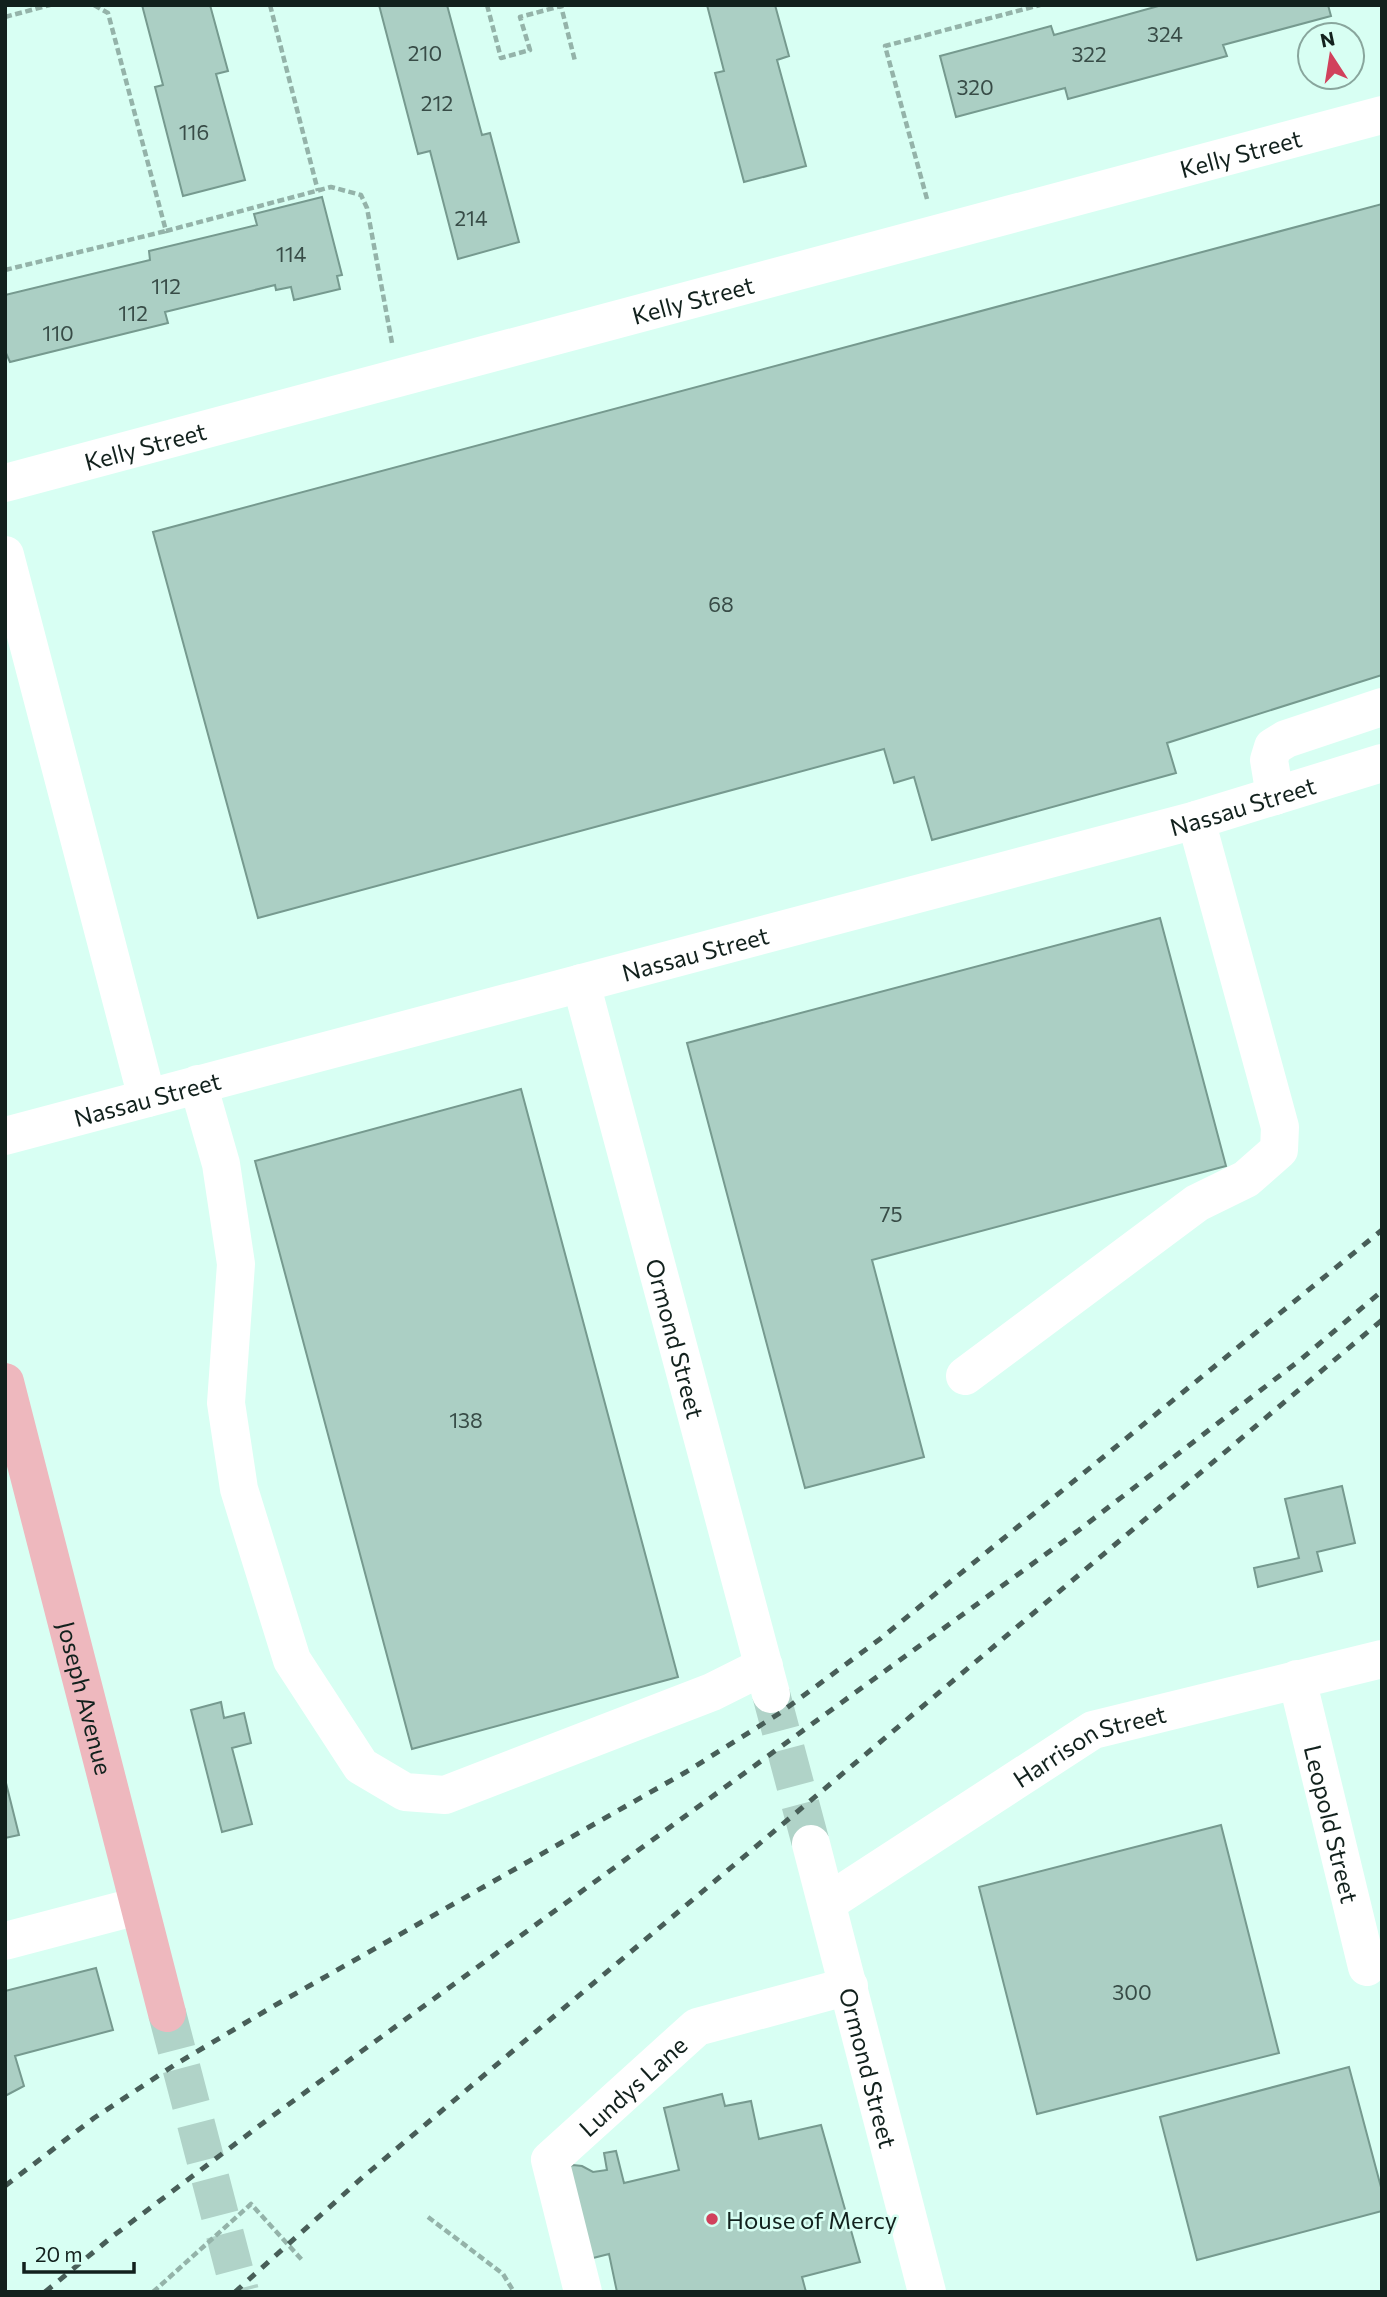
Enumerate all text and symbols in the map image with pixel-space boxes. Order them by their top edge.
house number: 324 [1147,21,1183,46]
north arrow [1296,21,1366,91]
text: N [1318,26,1337,52]
house number: 210 [408,40,442,65]
house number: 322 [1071,41,1107,66]
house number: 320 [956,74,994,99]
house number: 212 [421,90,453,115]
house number: 116 [179,119,209,144]
street label: Kelly Street [1176,123,1305,183]
house number: 214 [454,205,488,230]
house number: 114 [276,241,307,266]
street label: Kelly Street [629,269,757,329]
house number: 112 [151,273,181,298]
house number: 112 [118,300,148,325]
house number: 110 [42,320,74,345]
street label: Kelly Street [81,415,209,476]
house number: 68 [708,591,734,616]
street label: Nassau Street [1166,770,1319,841]
street label: Nassau Street [618,919,772,986]
street label: Nassau Street [70,1065,224,1132]
house number: 75 [879,1201,903,1226]
street label: Ormond Street [641,1255,711,1422]
house number: 138 [449,1407,483,1432]
street label: Joseph Avenue [52,1618,120,1778]
street label: Harrison Street [1007,1698,1169,1793]
street label: Leopold Street [1299,1742,1365,1906]
house number: 300 [1112,1979,1152,2004]
street label: Ormond Street [834,1984,904,2151]
street label: Lundys Lane [572,2029,692,2142]
place label: House of Mercy [726,2205,897,2234]
marker: House of Mercy [704,2211,720,2227]
scale bar [24,2230,135,2274]
text: 20 m [35,2241,83,2266]

